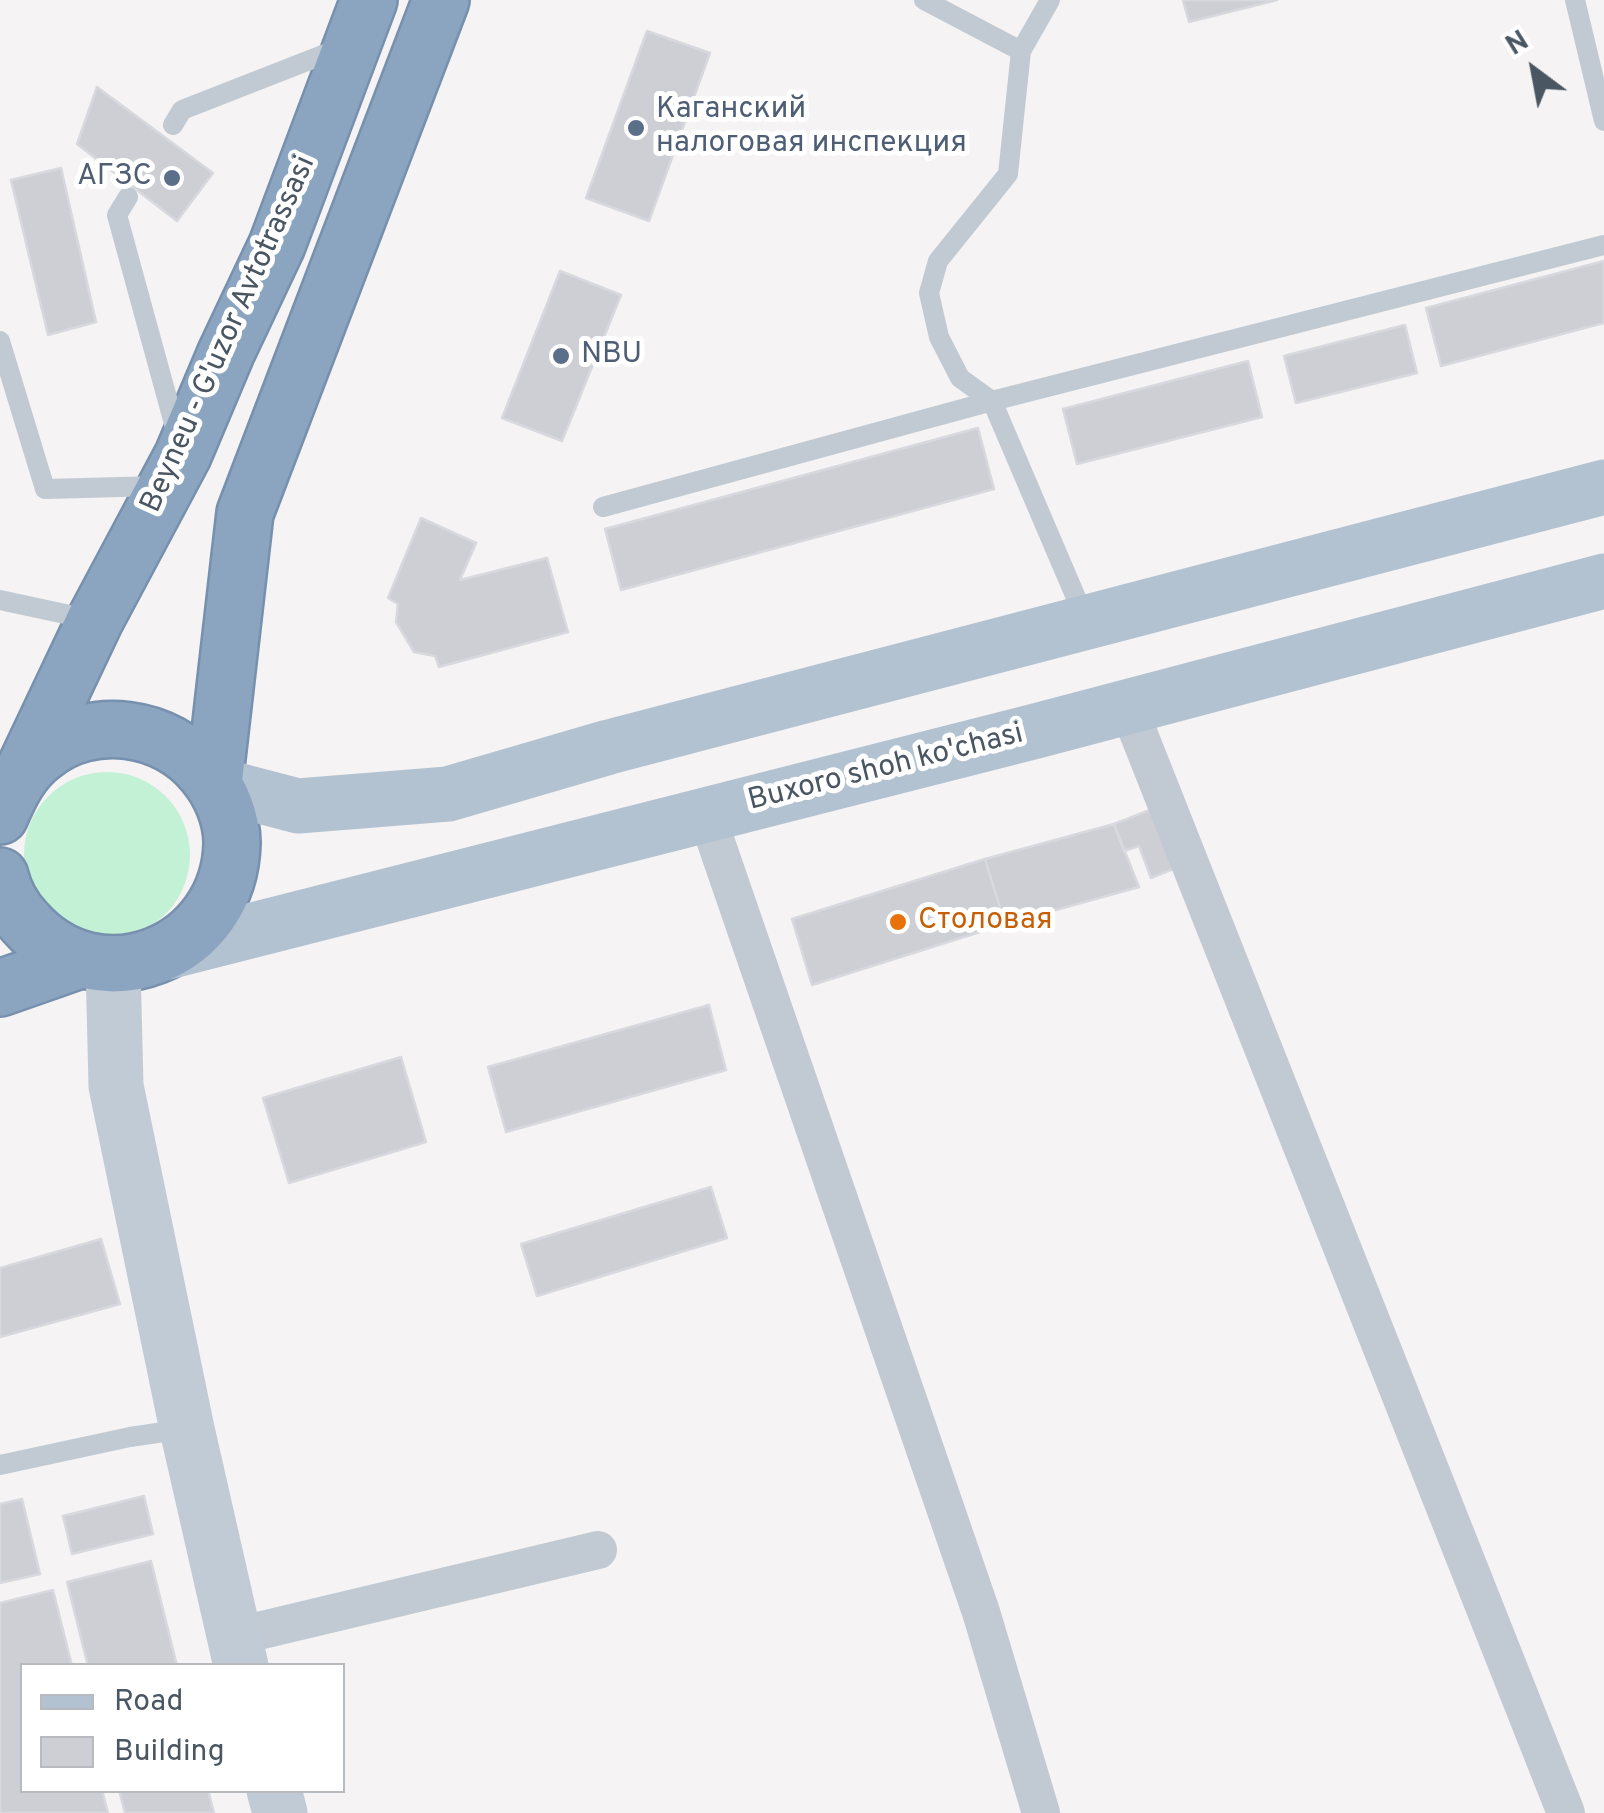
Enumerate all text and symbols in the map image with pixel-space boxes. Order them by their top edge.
north arrow [1484,20,1584,120]
text: N [1500,24,1536,65]
place label: Каганский налоговая инспекция [656,93,967,164]
marker: Каганский налоговая инспекция [625,117,647,139]
street label: Beyneu - G'uzor Avtotrassasi [135,151,325,519]
place label: АГЗС [77,160,152,196]
marker: АГЗС [161,167,183,189]
place label: NBU [581,338,642,374]
marker: NBU [550,345,572,367]
street label: Buxoro shoh ko'chasi [745,717,1027,821]
place label: Столовая [918,904,1053,940]
marker: Столовая [887,911,909,933]
legend [20,1663,345,1793]
text: Road [114,1684,183,1721]
text: Building [114,1734,225,1771]

